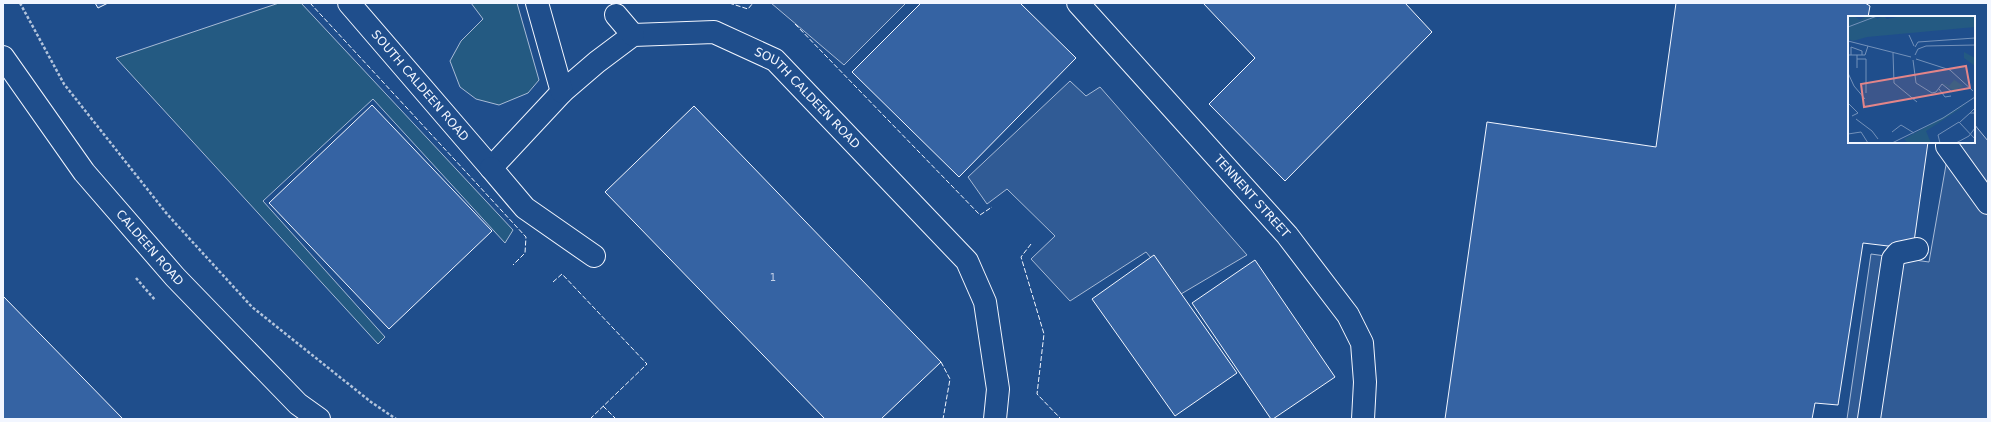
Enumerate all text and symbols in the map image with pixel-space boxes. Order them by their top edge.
inset map [1848,16,1975,143]
street label: SOUTH CALDEEN ROAD [369,27,472,144]
street label: SOUTH CALDEEN ROAD [752,45,863,152]
street label: TENNENT STREET [1211,151,1293,241]
street label: CALDEEN ROAD [113,207,186,288]
house number: 1 [770,272,776,283]

